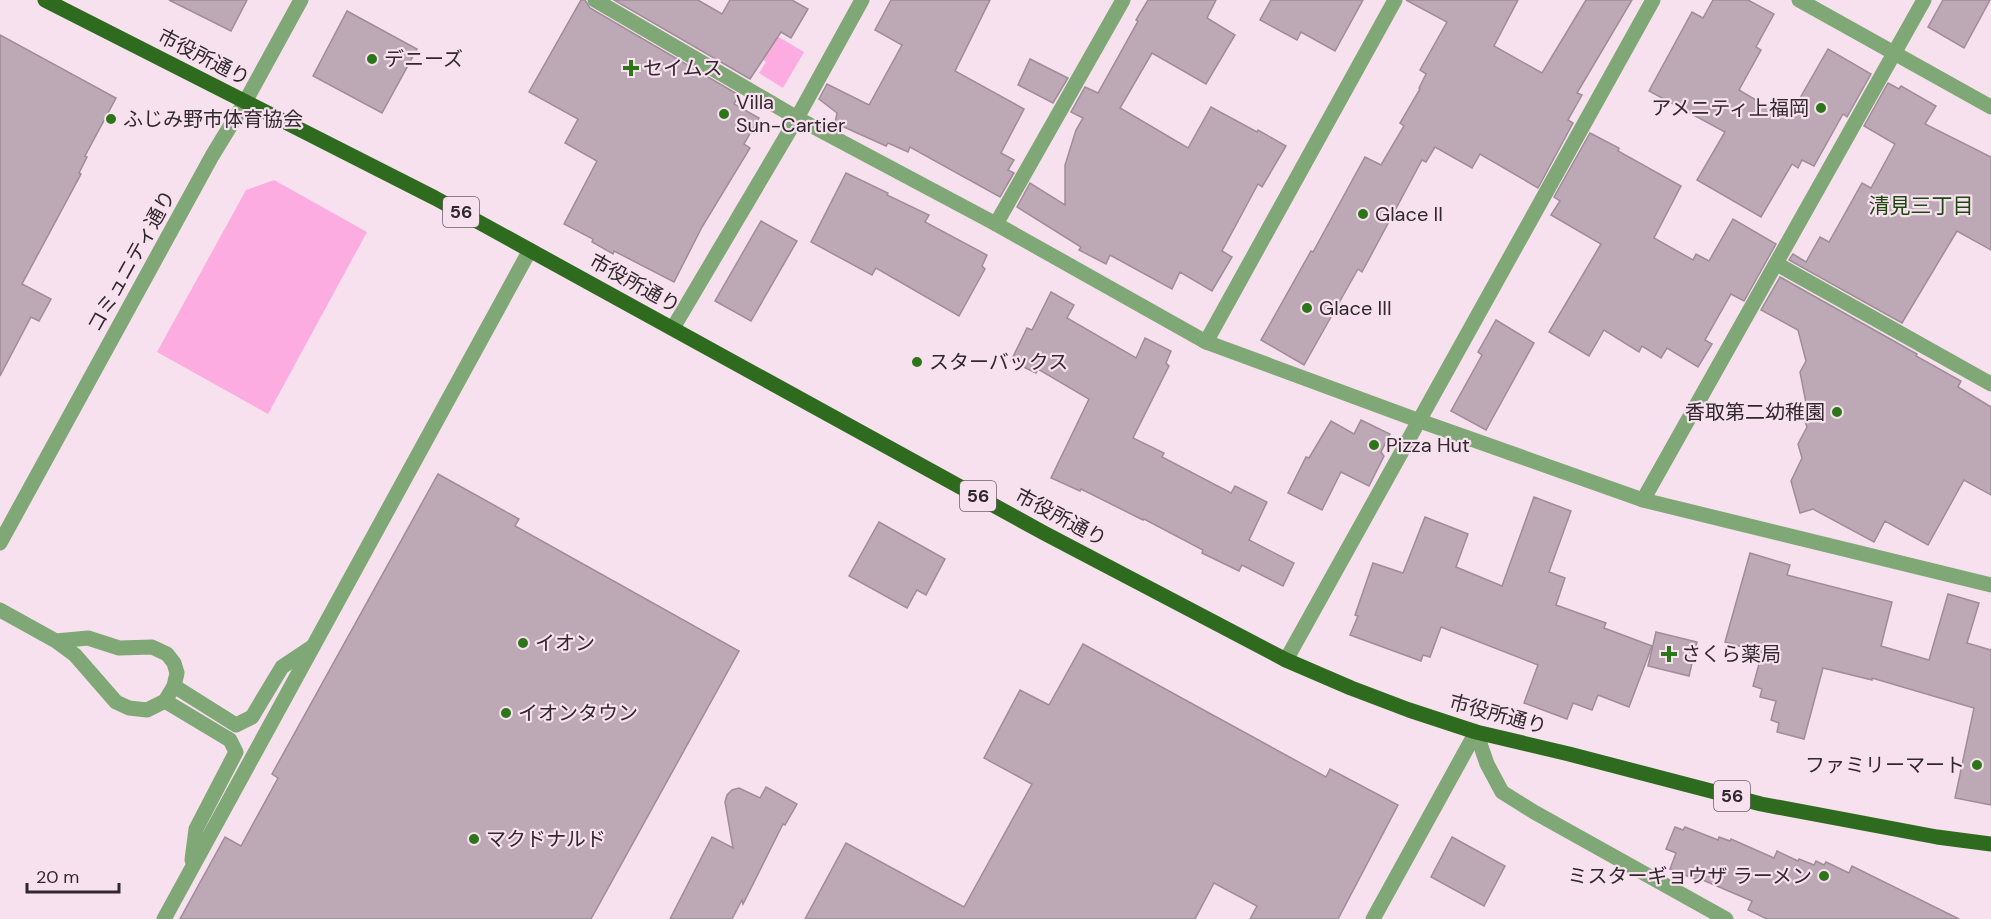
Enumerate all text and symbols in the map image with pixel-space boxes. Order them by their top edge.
street label: 市役所通り [154,23,254,91]
place label: デニーズ [384,46,463,72]
marker: デニーズ [365,52,379,66]
place label: セイムス [643,55,723,81]
marker: セイムス [624,61,638,75]
place label: Villa Sun-Cartier [736,89,845,138]
place label: アメニティ上福岡 [1651,95,1809,121]
marker: アメニティ上福岡 [1814,101,1828,115]
place label: ふじみ野市体育協会 [123,106,303,132]
marker: Villa Sun-Cartier [717,107,731,121]
marker: ふじみ野市体育協会 [104,112,118,126]
street label: コミュニティ通り [81,185,181,337]
district label: 清見三丁目 [1869,192,1974,220]
road number: 56 [443,197,479,227]
place label: Glace II [1375,201,1443,227]
marker: Glace II [1356,207,1370,221]
street label: 市役所通り [585,247,685,319]
place label: Glace III [1319,295,1392,321]
marker: Glace III [1300,301,1314,315]
place label: スターバックス [929,349,1068,375]
marker: スターバックス [910,355,924,369]
place label: 香取第二幼稚園 [1685,399,1825,425]
marker: 香取第二幼稚園 [1830,405,1844,419]
place label: Pizza Hut [1386,432,1470,458]
marker: Pizza Hut [1367,438,1381,452]
road number: 56 [960,481,996,511]
street label: 市役所通り [1011,482,1111,552]
place label: イオン [535,630,595,656]
marker: イオン [516,636,530,650]
place label: さくら薬局 [1681,641,1781,667]
marker: さくら薬局 [1662,647,1676,661]
street label: 市役所通り [1446,689,1550,739]
place label: イオンタウン [518,700,638,726]
marker: イオンタウン [499,706,513,720]
place label: ファミリーマート [1805,752,1965,778]
marker: ファミリーマート [1970,758,1984,772]
road number: 56 [1714,781,1750,811]
place label: マクドナルド [486,826,606,852]
marker: マクドナルド [467,832,481,846]
scale bar [27,856,118,894]
place label: ミスターギョウザ ラーメン [1567,863,1812,889]
text: 20 m [36,865,79,889]
marker: ミスターギョウザ ラーメン [1817,869,1831,883]

